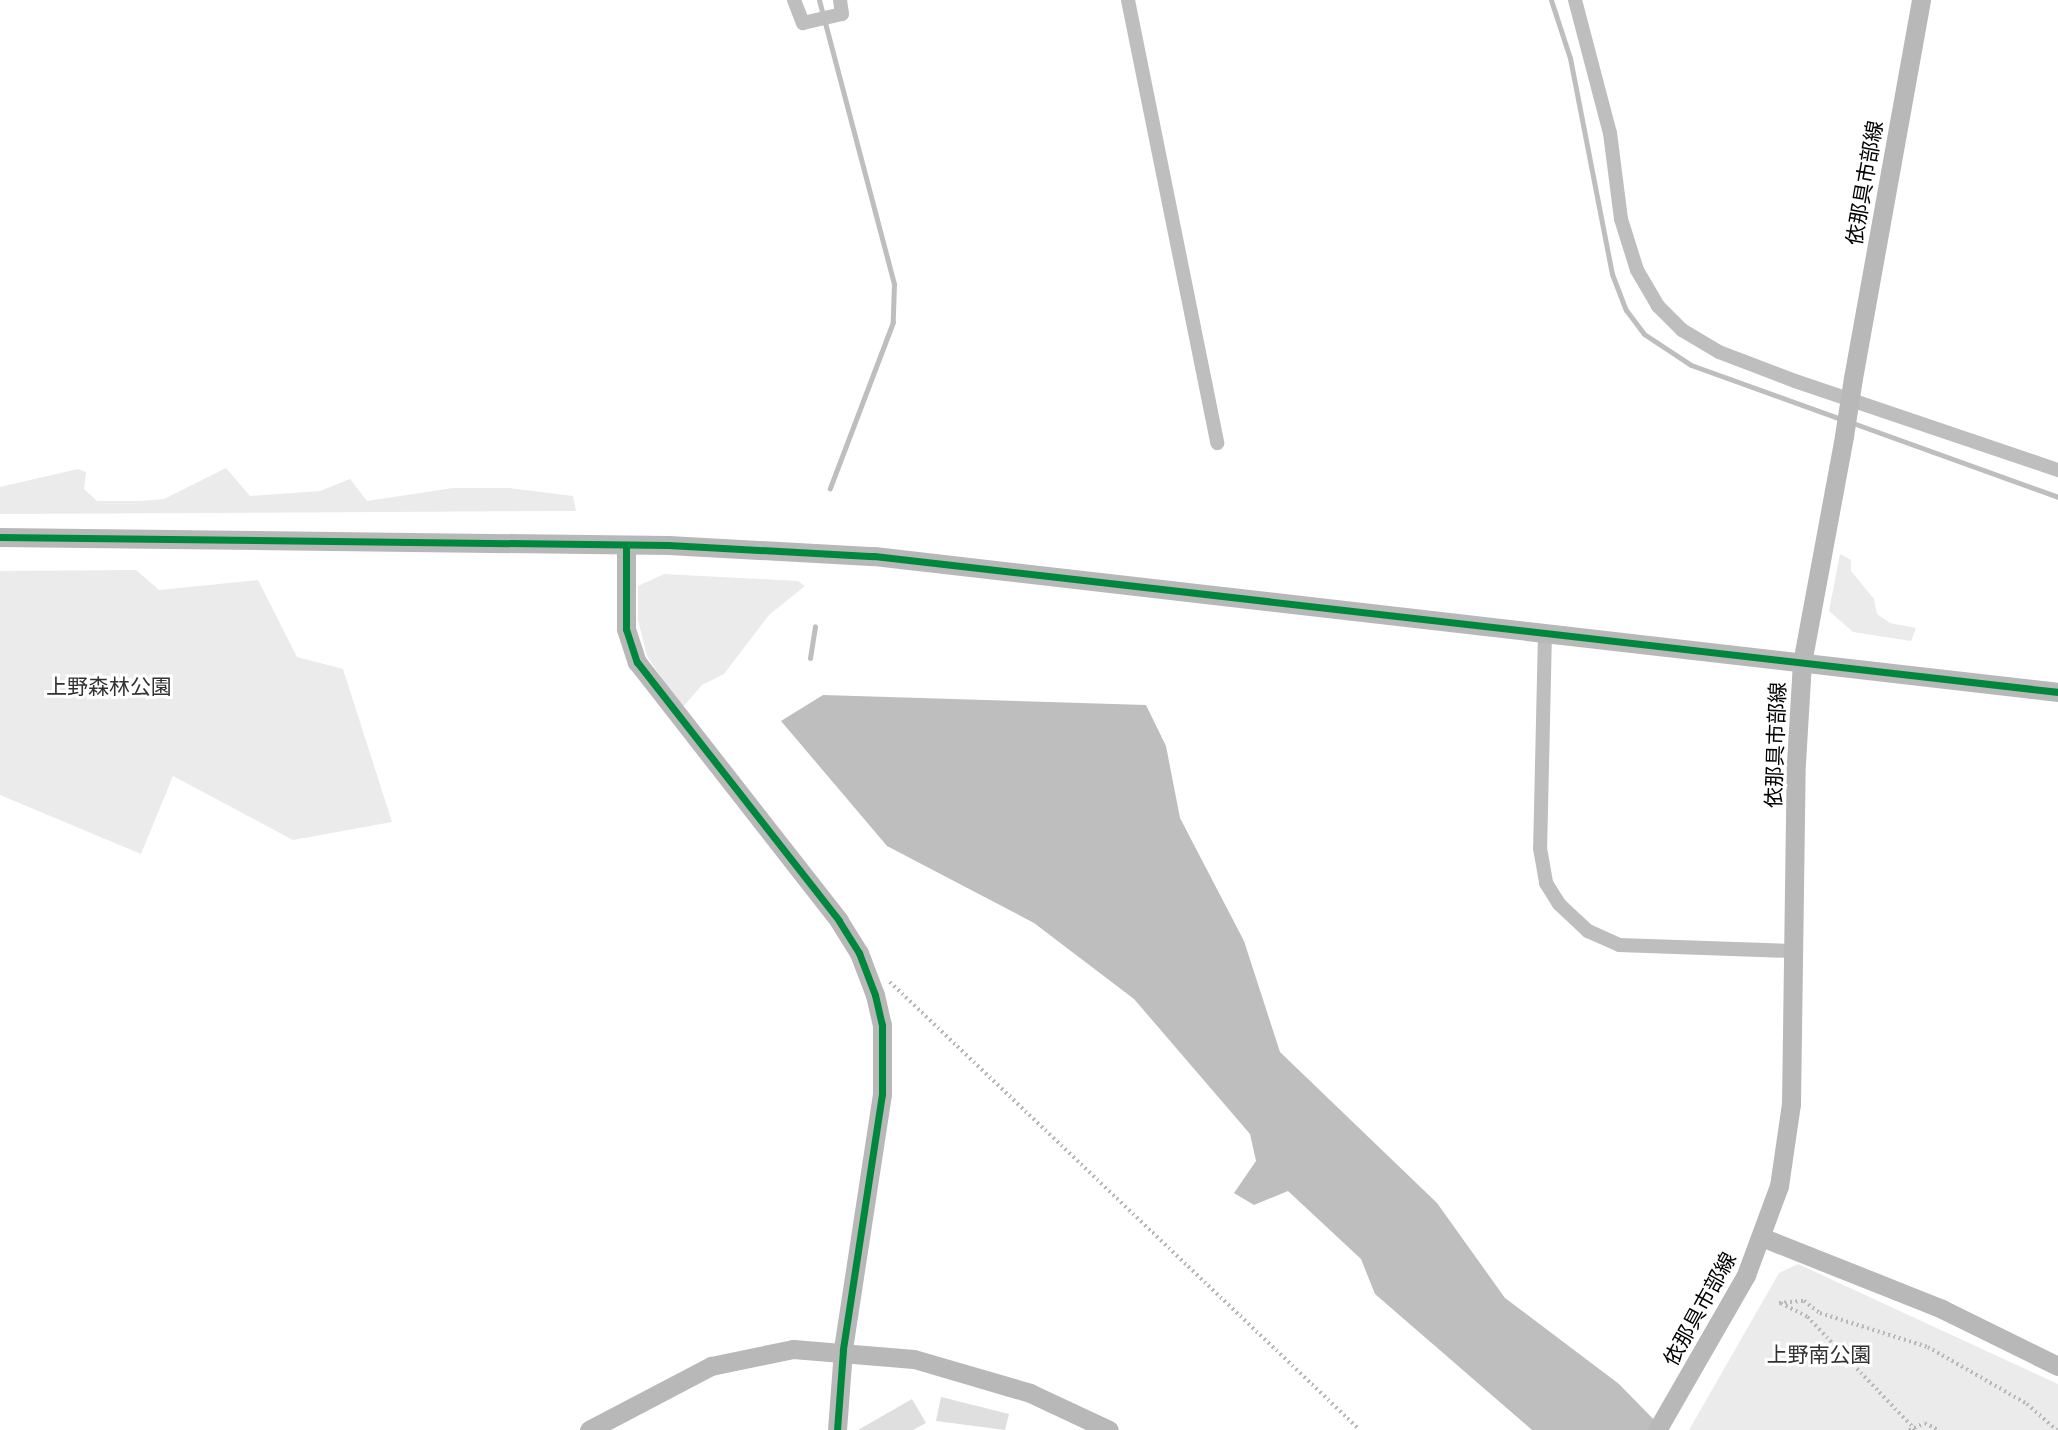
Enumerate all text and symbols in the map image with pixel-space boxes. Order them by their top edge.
street label: 依那具市部線 [1842,119,1888,247]
park label: 上野森林公園 [46,674,172,700]
street label: 依那具市部線 [1761,682,1791,808]
street label: 依那具市部線 [1658,1248,1742,1370]
park label: 上野南公園 [1767,1342,1871,1368]

